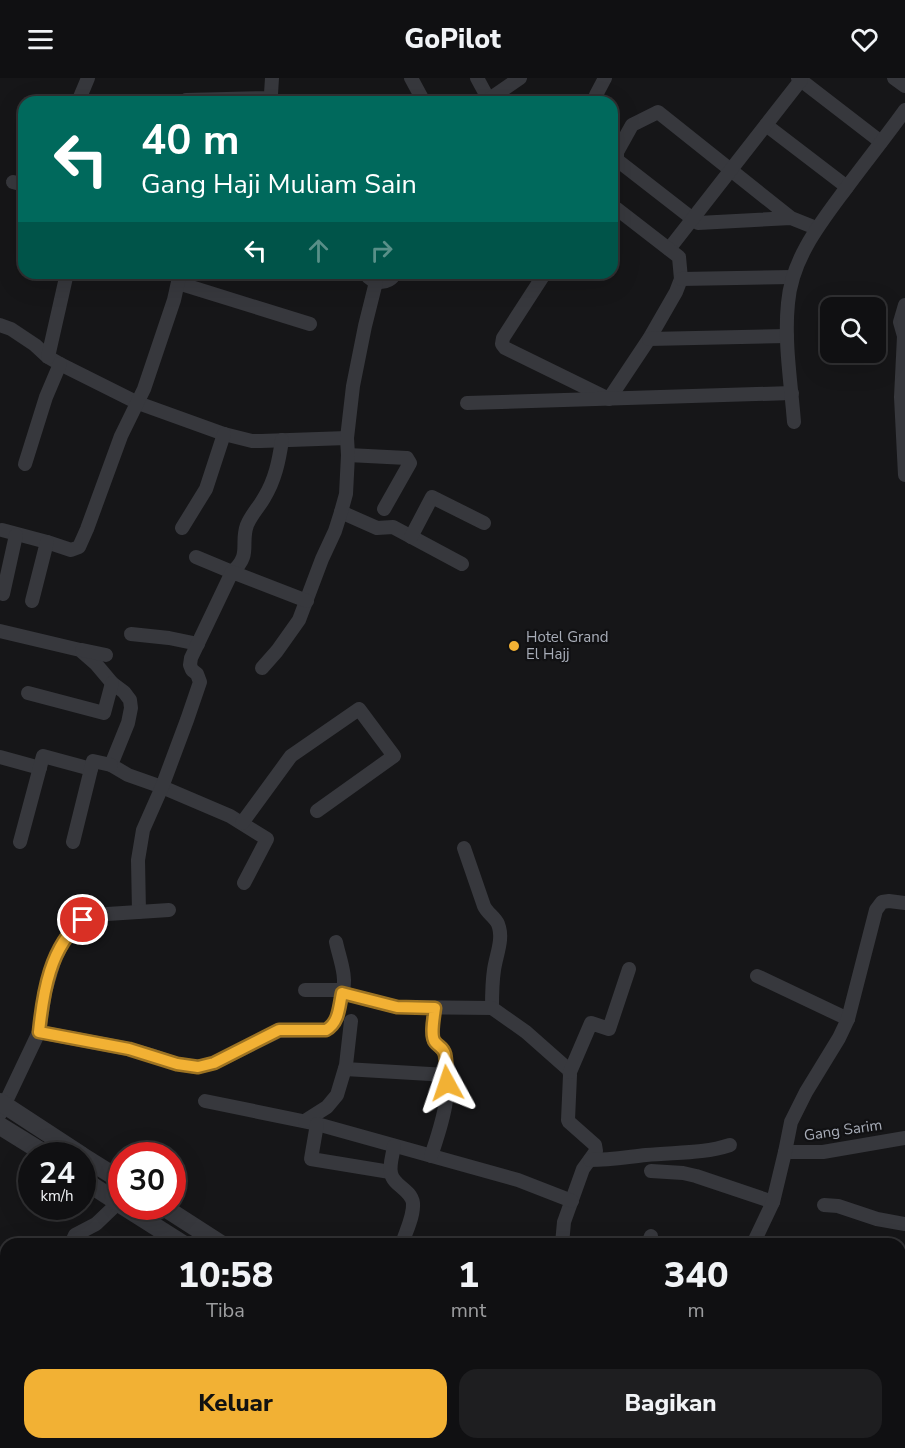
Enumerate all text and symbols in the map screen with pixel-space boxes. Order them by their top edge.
text: GoPilot [404,21,501,58]
icon: menu [24,23,57,56]
icon: heart [848,23,881,56]
text: 40 m [141,112,240,169]
icon: left [42,120,120,198]
text: Gang Haji Muliam Sain [141,166,417,203]
icon: left [239,234,272,267]
icon: ahead [302,234,335,267]
icon: right [365,234,398,267]
map controls [820,297,886,363]
button: search [820,297,886,363]
place label: Hotel Grand El Hajj [526,627,609,664]
marker: Hotel Grand El Hajj [507,639,521,653]
pin [57,894,108,945]
icon: arrive [66,903,99,936]
position arrow [415,1051,479,1115]
street label: Gang Sarim [803,1115,883,1145]
speed limit sign: 30 [108,1142,186,1220]
text: 24 [39,1153,75,1194]
text: km/h [40,1186,74,1206]
text: 10:58 [177,1251,273,1300]
text: 1 [458,1251,479,1300]
text: 340 [664,1251,729,1300]
text: Tiba [206,1297,245,1324]
text: mnt [451,1297,486,1324]
text: m [688,1297,705,1324]
button: Keluar [24,1369,447,1438]
button: Bagikan [459,1369,882,1438]

